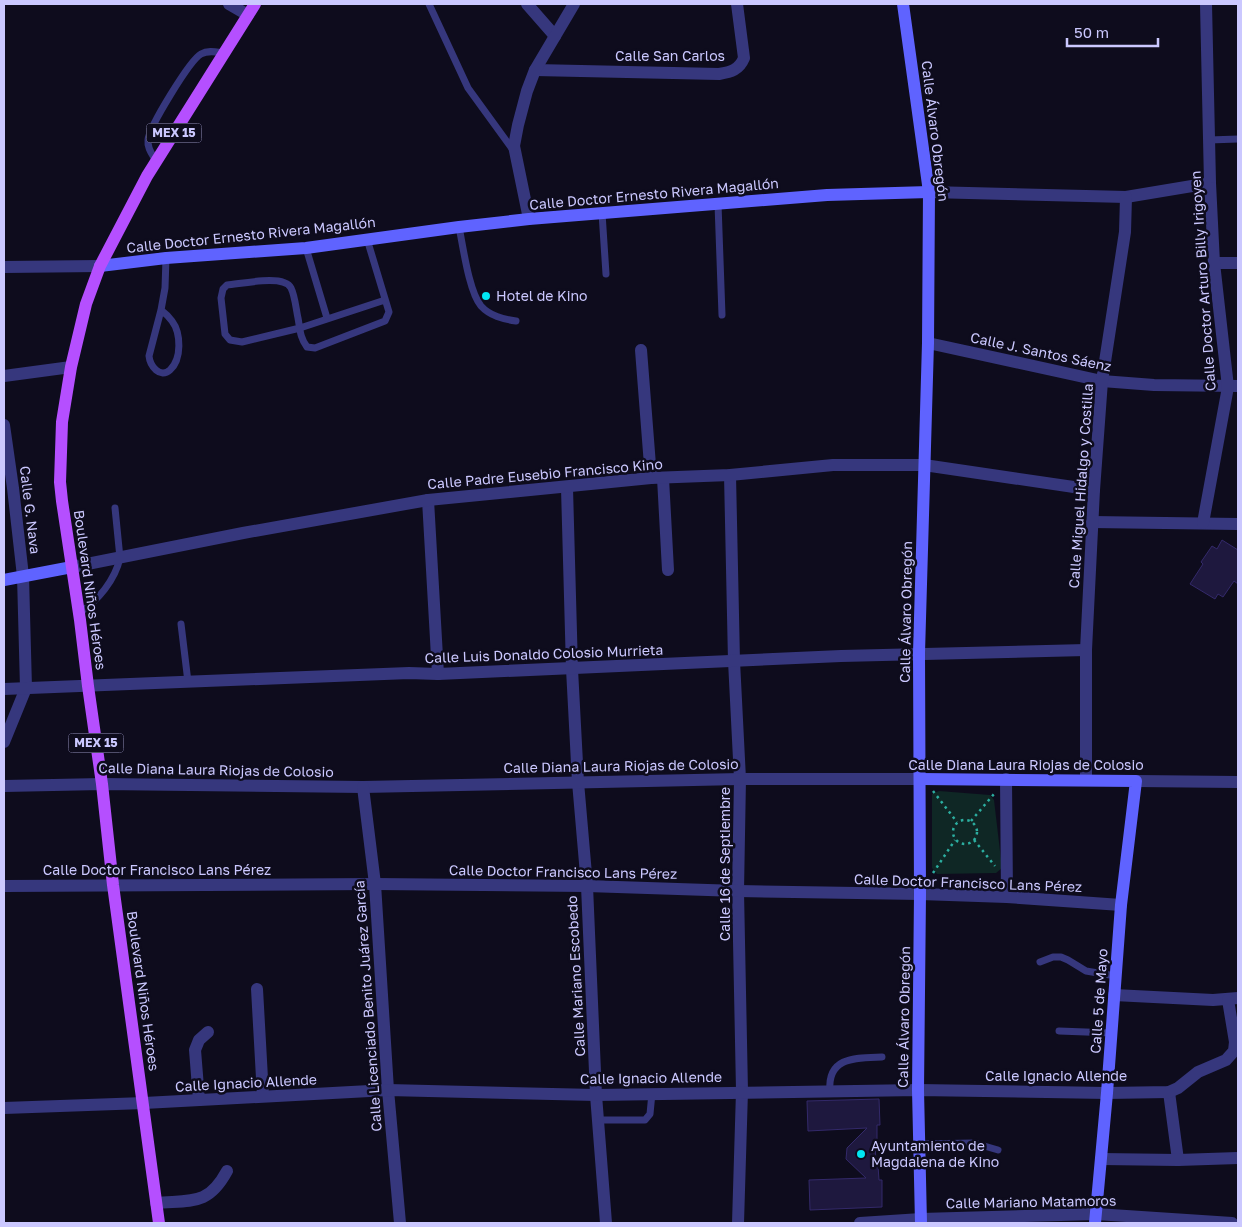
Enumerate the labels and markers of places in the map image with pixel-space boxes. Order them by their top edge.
place label: Hotel de Kino [496,287,587,304]
marker: Hotel de Kino [480,290,492,302]
place label: Ayuntamiento de Magdalena de Kino [871,1137,999,1170]
marker: Ayuntamiento de Magdalena de Kino [855,1148,867,1160]

